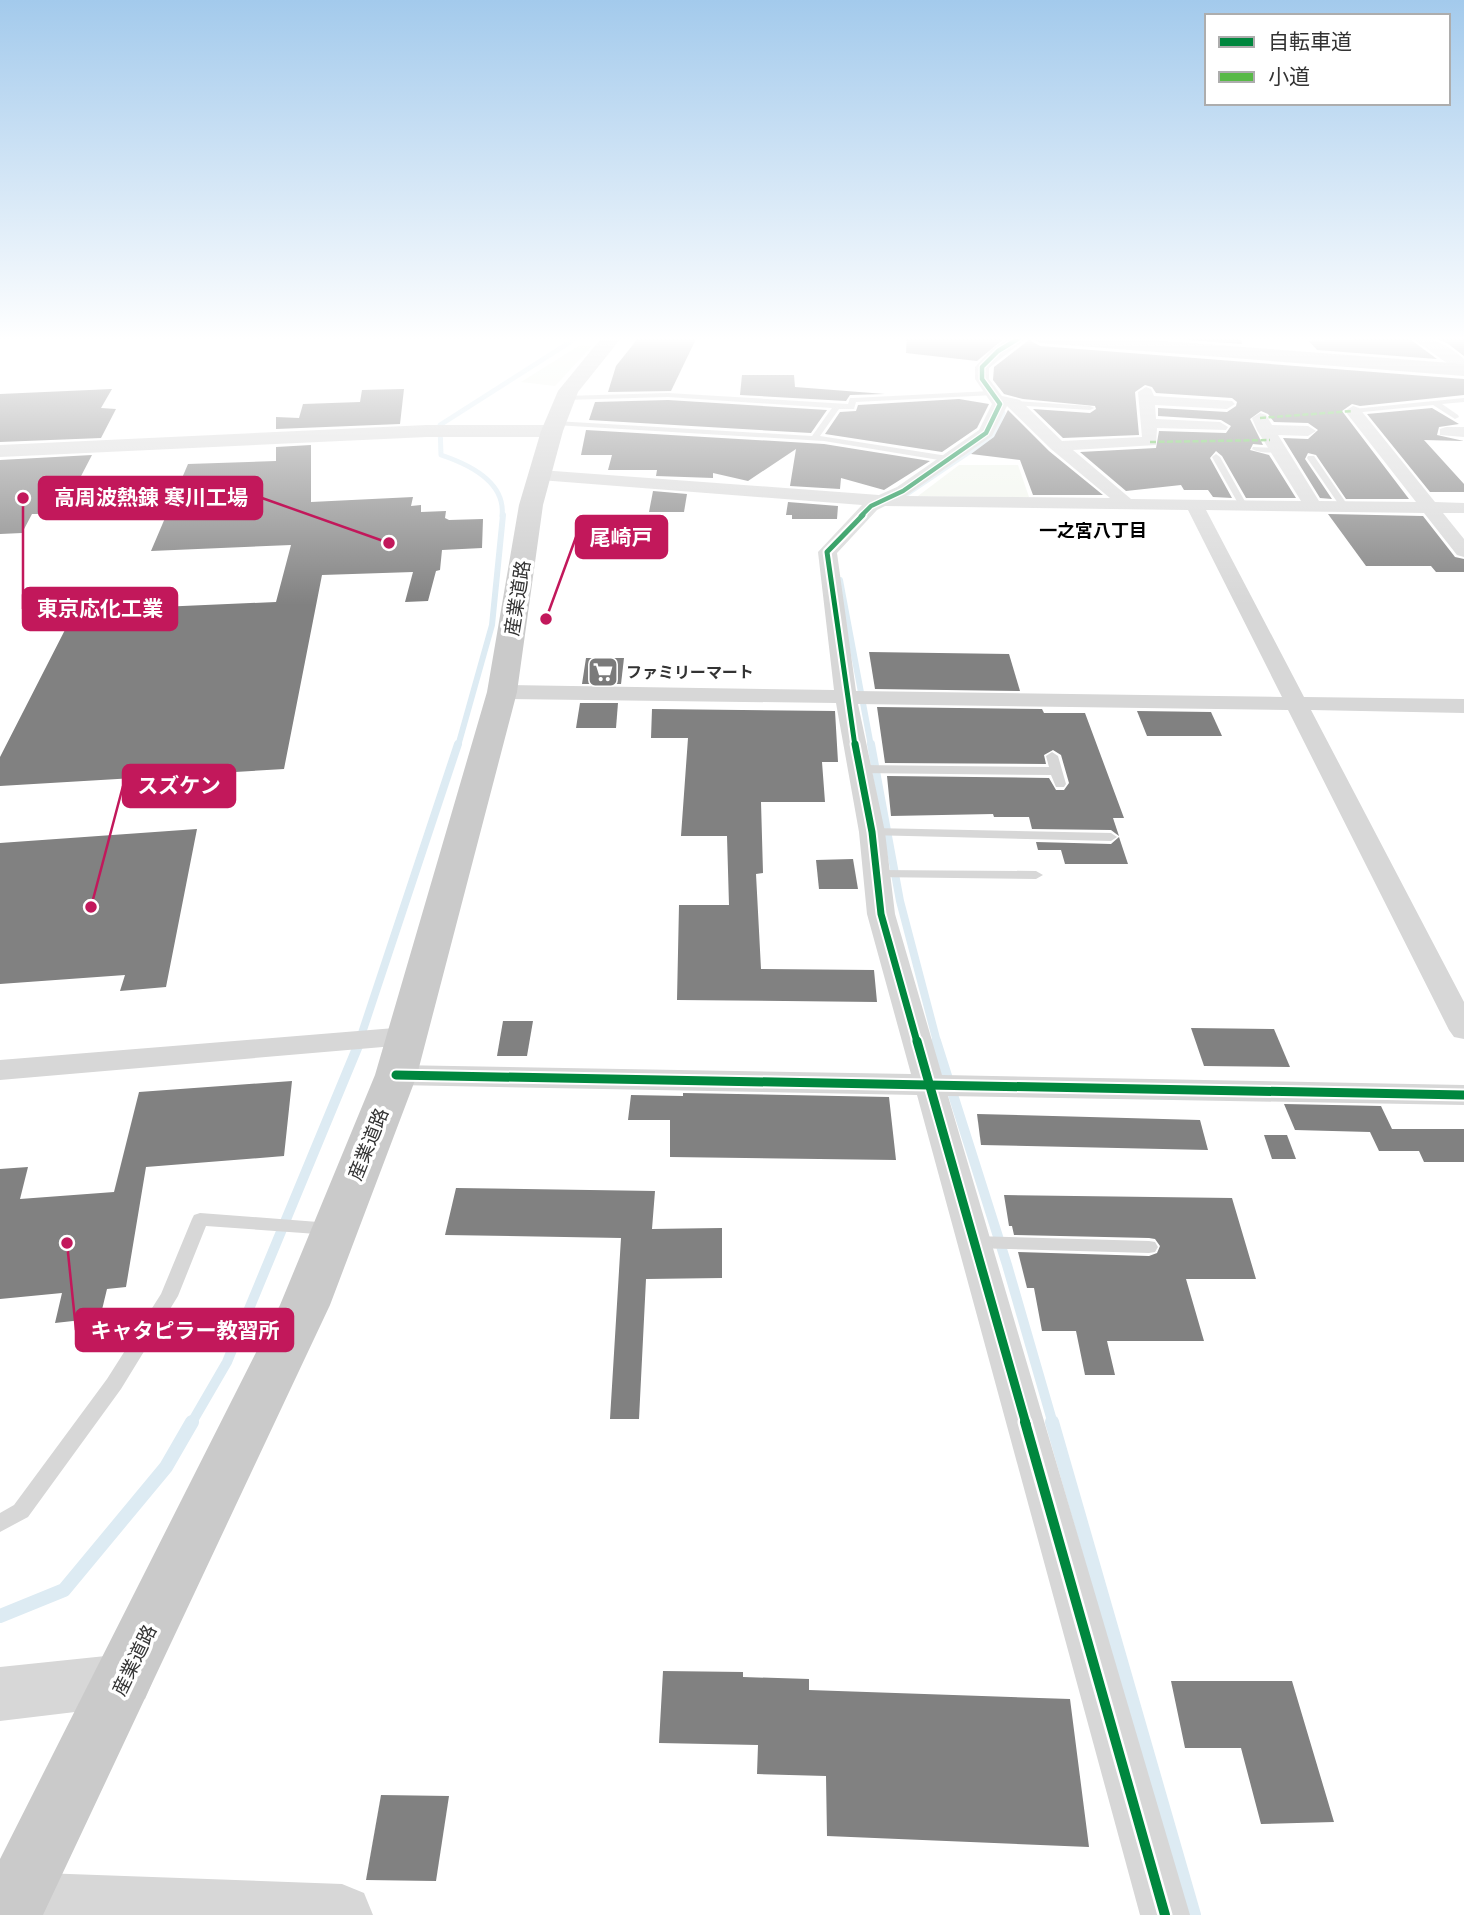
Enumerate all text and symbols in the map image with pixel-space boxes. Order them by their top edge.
legend [1205,14,1450,105]
text: 自転車道 [1268,30,1352,57]
text: 小道 [1268,65,1310,92]
callout: 高周波熱錬 寒川工場 [39,477,262,519]
text: 高周波熱錬 寒川工場 [54,486,248,513]
callout: 尾崎戸 [576,516,667,558]
district label: 一之宮八丁目 [1039,521,1147,544]
text: 尾崎戸 [590,526,653,553]
street label: 産業道路 [501,559,537,638]
callout: 東京応化工業 [23,588,177,630]
text: 東京応化工業 [37,597,163,624]
supermarket icon: ファミリーマート [586,655,620,689]
place label: ファミリーマート [626,664,754,684]
callout: スズケン [123,765,235,807]
text: スズケン [137,774,221,801]
street label: 産業道路 [344,1105,395,1184]
callout: キャタピラー教習所 [76,1309,293,1351]
text: キャタピラー教習所 [91,1319,280,1346]
street label: 産業道路 [108,1621,163,1700]

